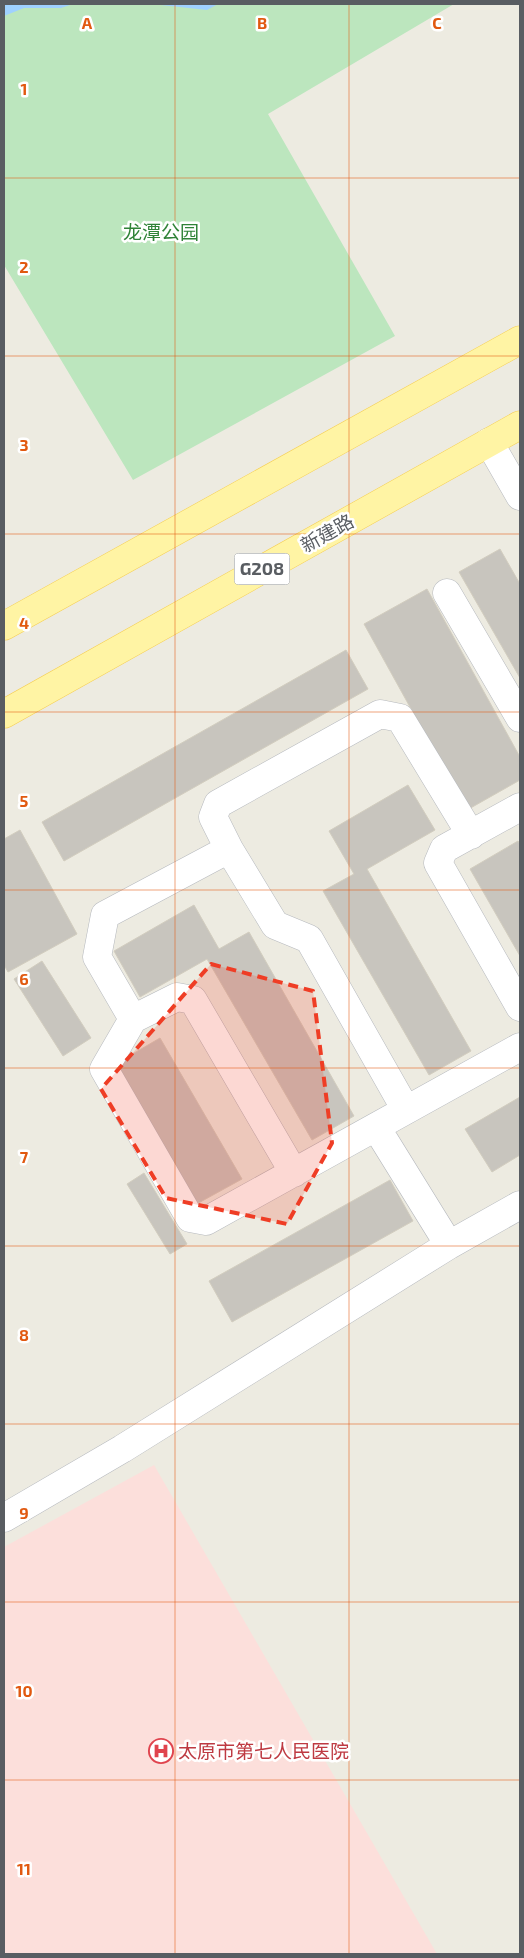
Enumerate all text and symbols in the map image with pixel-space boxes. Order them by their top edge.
text: A [82,13,93,32]
text: B [257,13,267,32]
text: C [432,13,442,32]
text: 1 [21,79,27,98]
park label: 龙潭公园 [123,220,199,243]
text: 2 [19,257,29,276]
text: 3 [19,435,29,454]
street label: 新建路 [296,509,357,556]
road number: G208 [234,554,290,584]
text: 4 [19,613,29,632]
text: 5 [20,791,29,810]
text: 6 [19,969,29,988]
text: 7 [20,1147,29,1166]
text: 8 [19,1325,29,1344]
text: 9 [19,1503,29,1522]
text: 10 [15,1681,33,1700]
hospital icon: 太原市第七人民医院 [148,1738,174,1764]
place label: 太原市第七人民医院 [178,1739,349,1762]
text: 11 [17,1859,31,1878]

